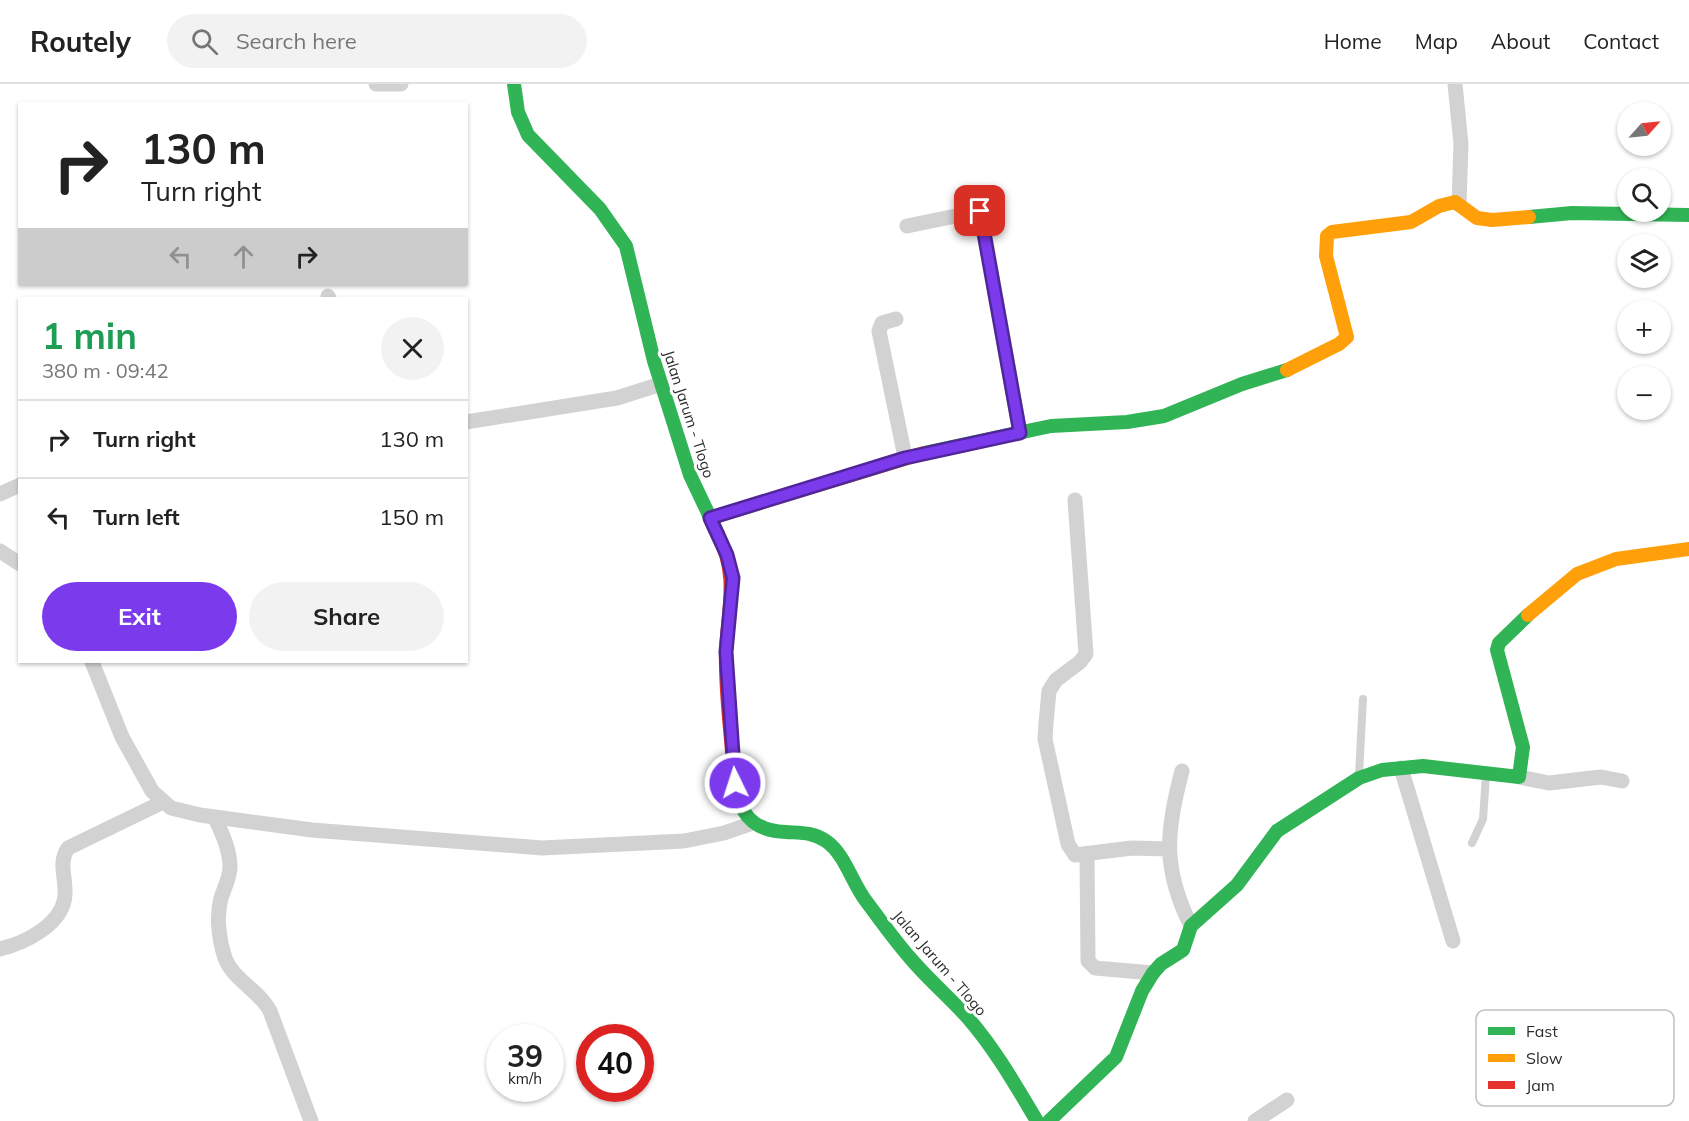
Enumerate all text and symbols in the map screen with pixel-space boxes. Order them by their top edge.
search box [167,14,587,68]
text: Routely [30,24,131,59]
icon: search [188,25,221,58]
text: Search here [236,27,357,55]
text: Home [1324,28,1382,54]
text: Map [1415,28,1458,54]
text: About [1491,28,1550,54]
text: Contact [1583,28,1659,54]
north arrow [1617,102,1671,156]
map controls [1617,102,1671,420]
text: 130 m [141,122,266,175]
icon: right [42,126,120,204]
button: search [1617,168,1671,222]
text: Turn right [141,174,261,208]
pin [954,185,1005,236]
icon: arrive [963,194,996,227]
button: layers [1617,234,1671,288]
icon: left [164,240,197,273]
icon: ahead [227,240,260,273]
icon: right [290,240,323,273]
button: + [1617,300,1671,354]
text: 1 min [42,313,137,358]
button: close [381,317,444,380]
street label: Jalan Jarum - Tlogo [659,348,719,480]
text: 380 m · 09:42 [42,358,168,383]
button: − [1617,366,1671,420]
icon: right [42,423,75,456]
text: Turn right [93,425,196,453]
text: 130 m [379,425,444,453]
icon: left [42,501,75,534]
text: Turn left [93,503,180,531]
text: 150 m [379,503,444,531]
button: Exit [42,582,237,651]
button: Share [249,582,444,651]
position arrow [703,751,767,815]
street label: Jalan Jarum - Tlogo [889,906,991,1020]
legend [1476,1010,1674,1106]
text: Fast [1526,1021,1558,1041]
speed limit sign: 40 [576,1024,654,1102]
text: 39 [507,1037,543,1075]
text: Slow [1526,1048,1563,1068]
text: km/h [508,1069,542,1088]
text: Jam [1526,1075,1555,1095]

